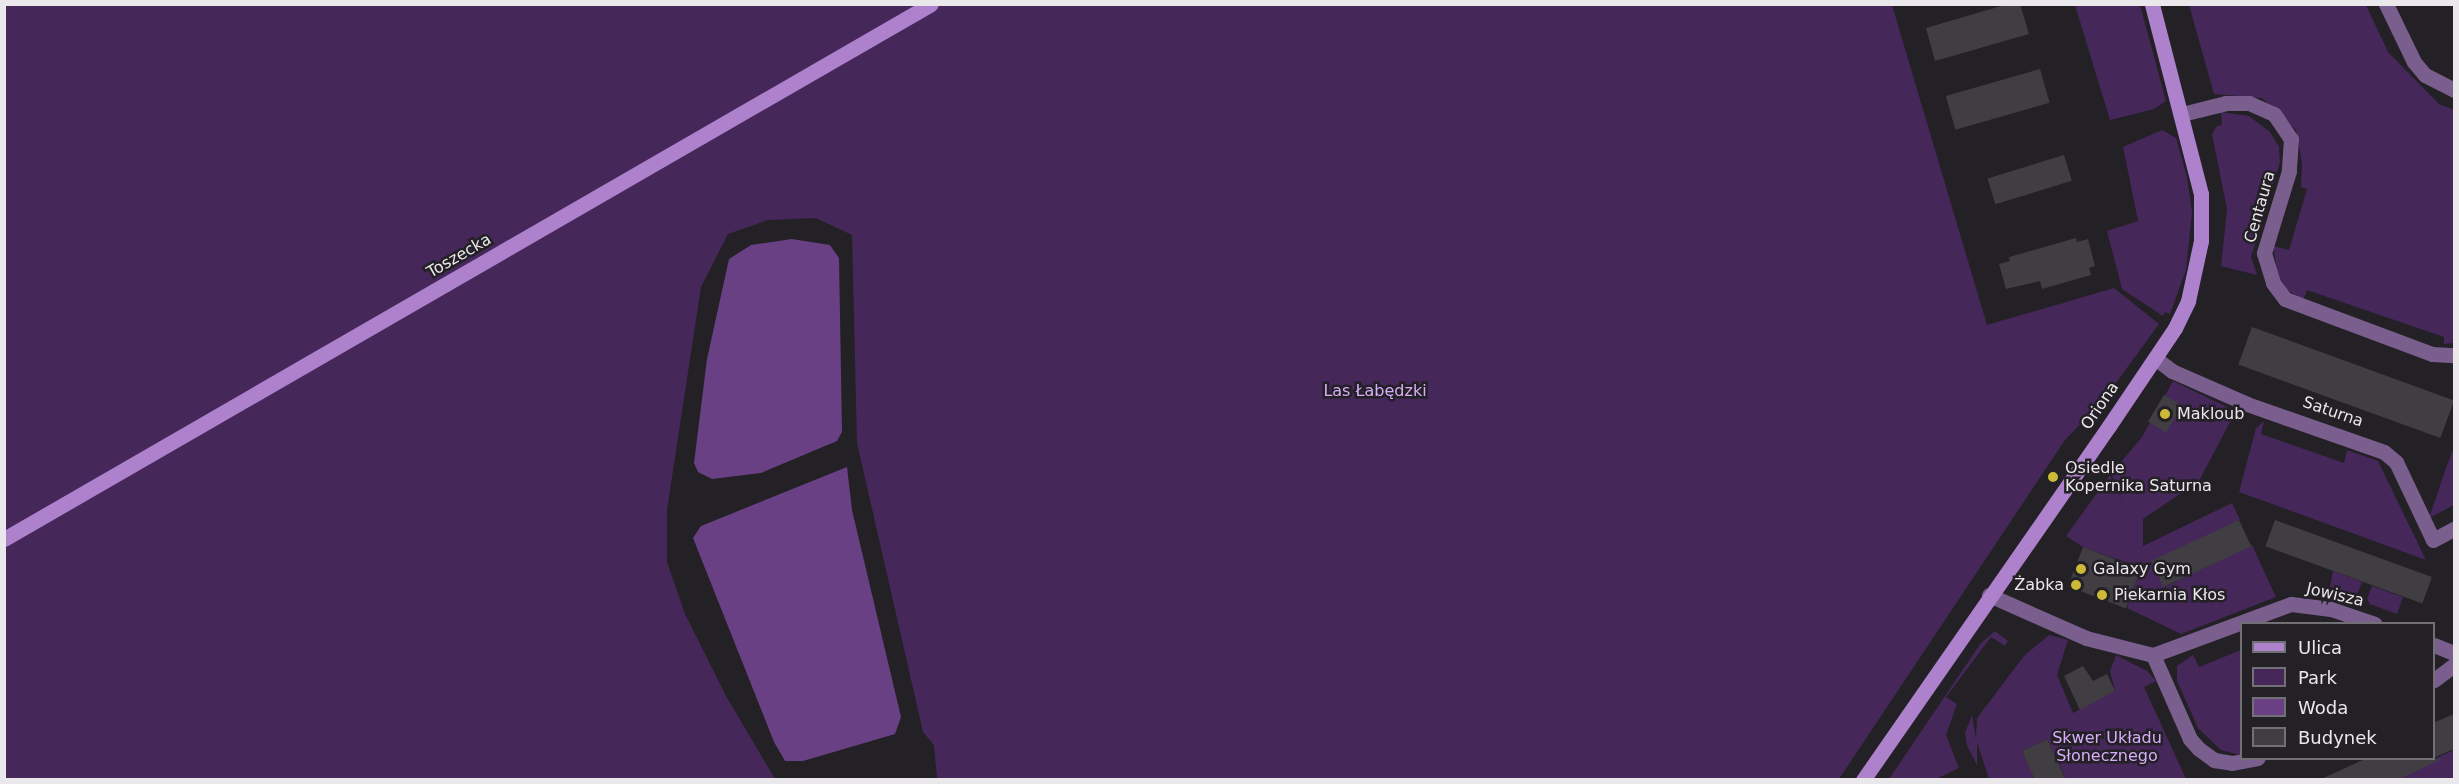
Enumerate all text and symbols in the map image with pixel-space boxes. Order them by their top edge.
street label: Centaura [2241,169,2279,245]
street label: Toszecka [423,230,495,282]
street label: Oriona [2077,379,2123,433]
park label: Las Łabędzki [1323,381,1427,401]
street label: Saturna [2300,393,2366,431]
place label: Makloub [2177,404,2244,424]
marker: Makloub [2158,407,2172,421]
place label: Osiedle Kopernika Saturna [2065,458,2212,496]
marker: Osiedle Kopernika Saturna [2046,470,2060,484]
place label: Galaxy Gym [2093,559,2191,579]
marker: Galaxy Gym [2074,562,2088,576]
place label: Żabka [2014,575,2064,595]
marker: Żabka [2069,578,2083,592]
street label: Jowisza [2304,579,2366,611]
place label: Piekarnia Kłos [2114,585,2225,605]
marker: Piekarnia Kłos [2095,588,2109,602]
legend [2240,622,2435,760]
text: Ulica [2298,637,2342,658]
text: Park [2298,667,2337,688]
text: Woda [2298,697,2348,718]
text: Budynek [2298,727,2377,748]
park label: Skwer Układu Słonecznego [2052,728,2162,766]

